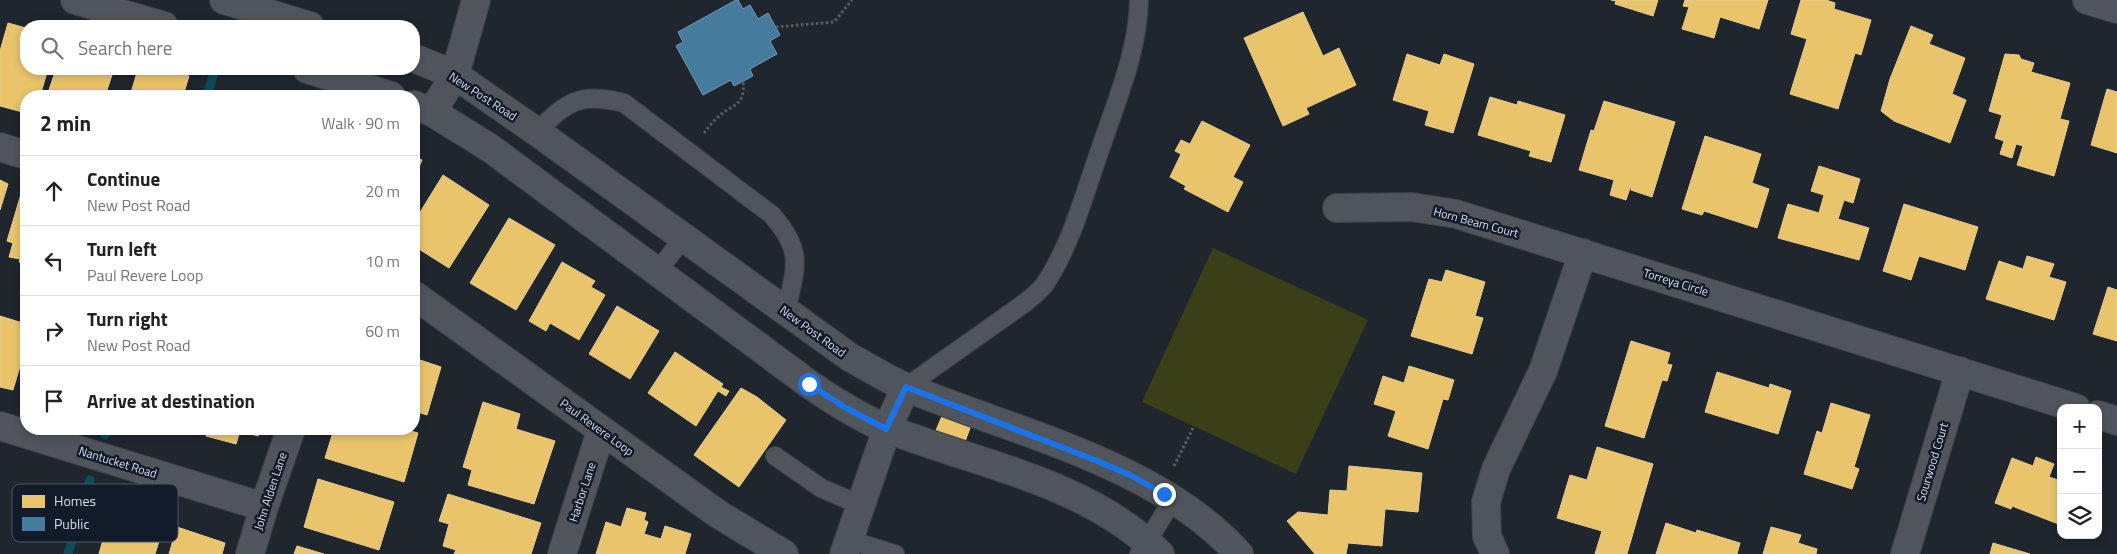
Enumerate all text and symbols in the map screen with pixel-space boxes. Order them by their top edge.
search box [20,20,420,75]
text: Search here [78,33,172,62]
icon: search [38,34,66,62]
street label: New Post Road [445,67,521,125]
text: 2 min [40,107,91,139]
text: Walk · 90 m [321,111,400,135]
text: Continue [87,164,160,193]
icon: ahead [40,177,68,205]
text: 20 m [365,179,400,203]
text: New Post Road [87,193,191,217]
street label: Horn Beam Court [1431,202,1521,243]
text: Turn left [87,234,157,263]
icon: left [40,247,68,275]
text: 10 m [365,249,400,273]
text: Paul Revere Loop [87,263,203,287]
street label: Torreya Circle [1641,263,1711,301]
street label: New Post Road [776,300,850,362]
text: Turn right [87,304,168,333]
icon: right [40,317,68,345]
text: 60 m [365,319,400,343]
text: New Post Road [87,333,191,357]
route start [798,373,821,396]
text: Arrive at destination [87,386,255,415]
icon: arrive [40,387,68,415]
street label: Paul Revere Loop [556,394,638,460]
map controls [2057,404,2102,539]
button: + [2057,404,2102,449]
street label: Sourwood Court [1911,419,1953,504]
street label: Nantucket Road [77,441,159,483]
button: − [2057,449,2102,494]
street label: John Alden Lane [248,450,292,532]
street label: Harbor Lane [563,460,601,524]
route end [1153,483,1176,506]
legend [12,484,178,542]
text: Homes [54,490,96,511]
button: layers [2057,494,2102,539]
text: Public [54,513,90,534]

